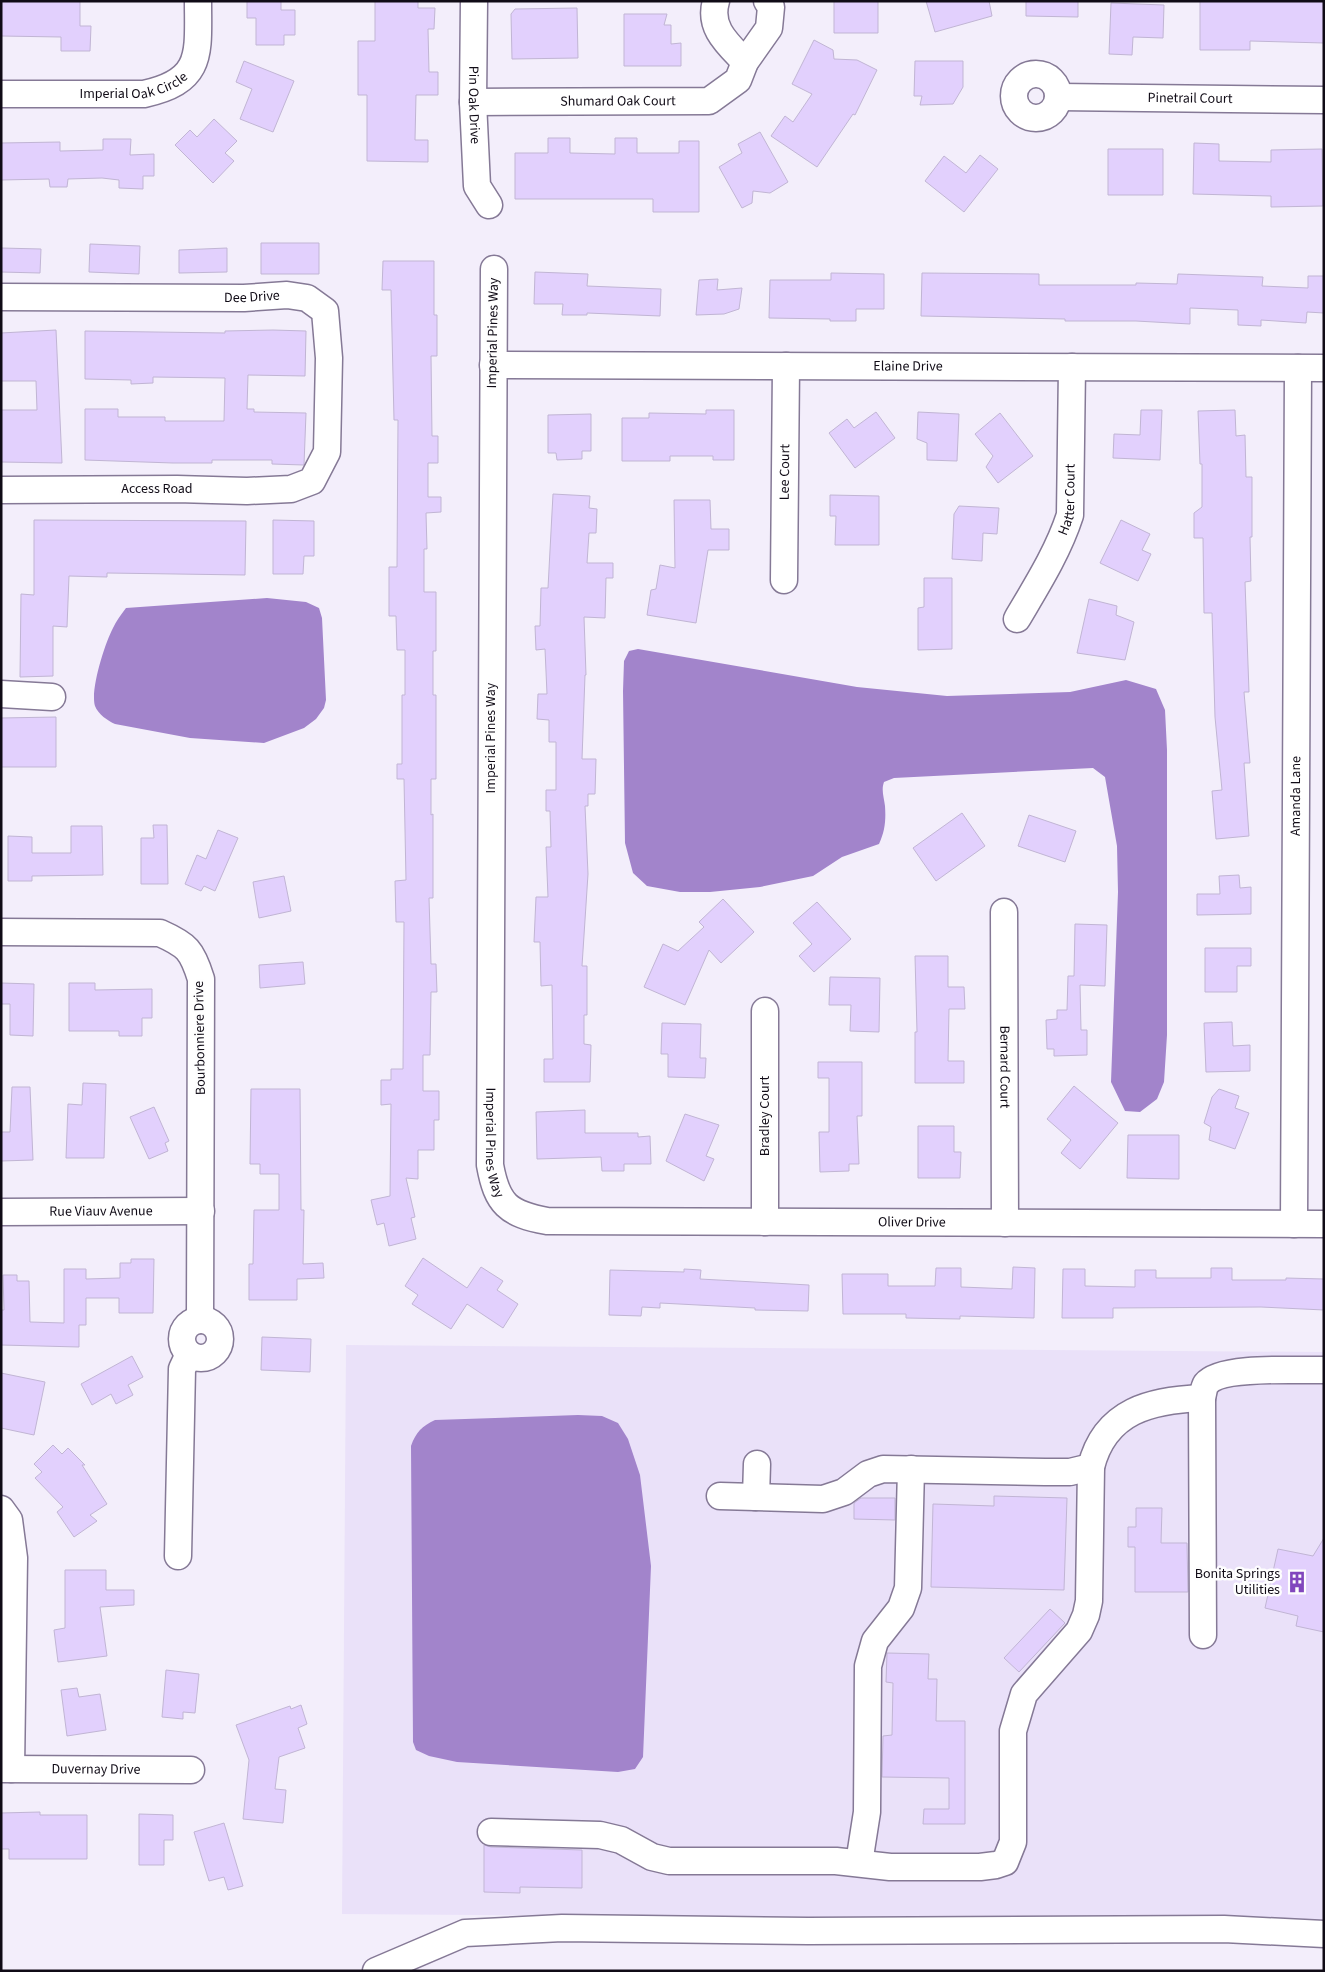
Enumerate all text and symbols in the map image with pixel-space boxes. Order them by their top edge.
street label: Pin Oak Drive [463,66,485,145]
street label: Imperial Oak Circle [80,67,192,104]
street label: Pinetrail Court [1147,88,1233,109]
street label: Shumard Oak Court [560,91,676,112]
street label: Imperial Pines Way [482,277,504,389]
street label: Dee Drive [224,286,281,308]
street label: Elaine Drive [873,356,943,377]
street label: Lee Court [775,444,795,500]
street label: Hatter Court [1053,463,1081,539]
street label: Access Road [121,479,193,499]
street label: Imperial Pines Way [481,682,501,793]
street label: Amanda Lane [1286,756,1306,836]
street label: Bourbonniere Drive [189,981,211,1095]
street label: Bernard Court [994,1026,1015,1109]
street label: Bradley Court [755,1076,775,1156]
street label: Imperial Pines Way [480,1088,509,1202]
street label: Rue Viauv Avenue [49,1201,153,1222]
street label: Oliver Drive [878,1212,946,1233]
place label: Bonita Springs Utilities [1195,1564,1280,1600]
building icon: Bonita Springs Utilities [1284,1569,1310,1595]
street label: Duvernay Drive [51,1759,141,1780]

